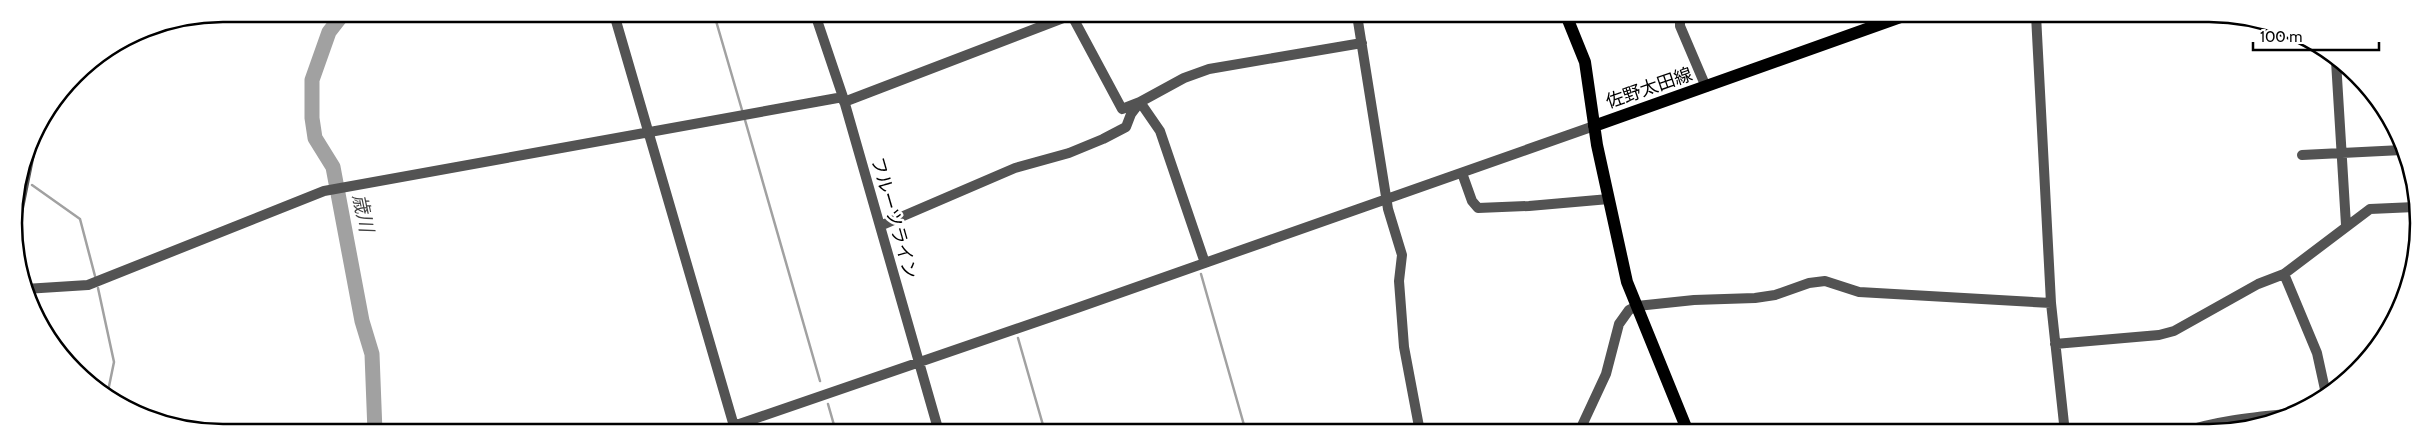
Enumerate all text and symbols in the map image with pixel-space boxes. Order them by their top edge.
scale bar [2253,20,2379,52]
text: 100 m [2260,28,2302,46]
street label: 佐野太田線 [1603,63,1695,113]
street label: フルーツライン [866,155,922,281]
water label: 歳川 [348,192,379,236]

